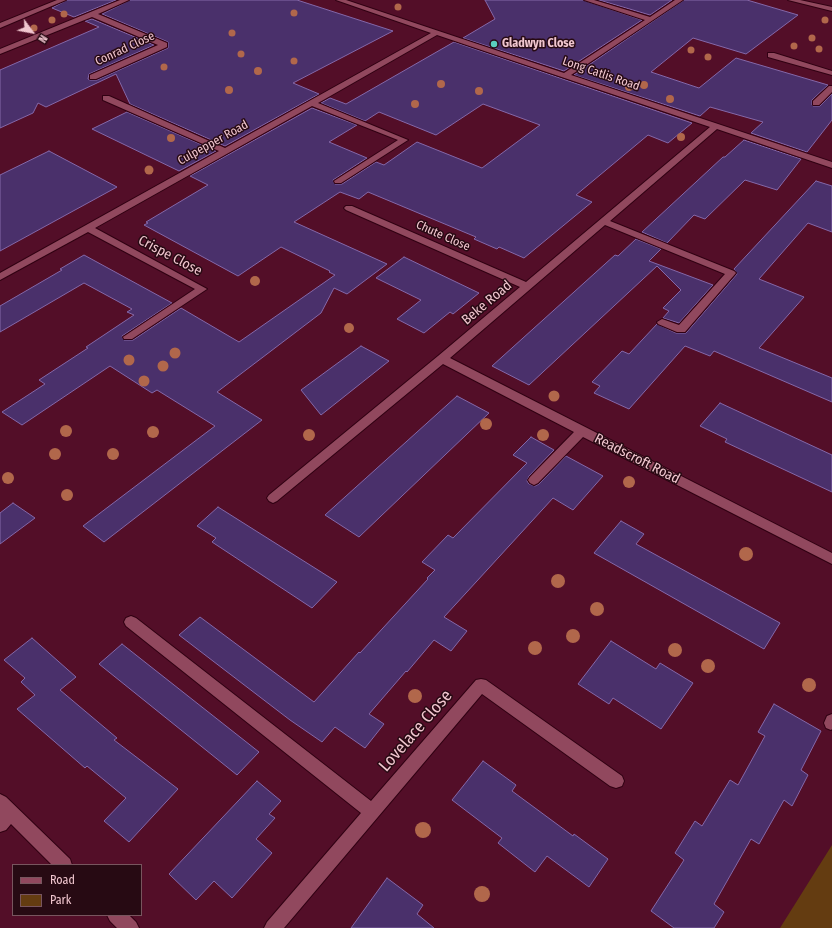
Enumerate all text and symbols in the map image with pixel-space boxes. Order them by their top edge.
north arrow [12,12,52,52]
street label: Conrad Close [93,29,157,69]
text: N [35,32,50,45]
place label: Gladwyn Close [502,37,575,51]
marker: Gladwyn Close [489,39,499,49]
street label: Long Catlis Road [560,54,642,94]
street label: Culpepper Road [175,118,251,168]
street label: Chute Close [414,218,472,254]
street label: Crispe Close [135,232,205,280]
street label: Beke Road [459,277,515,329]
street label: Readscroft Road [591,430,683,488]
street label: Lovelace Close [375,686,457,776]
legend [12,864,142,916]
text: Road [50,873,75,887]
text: Park [50,893,71,907]

